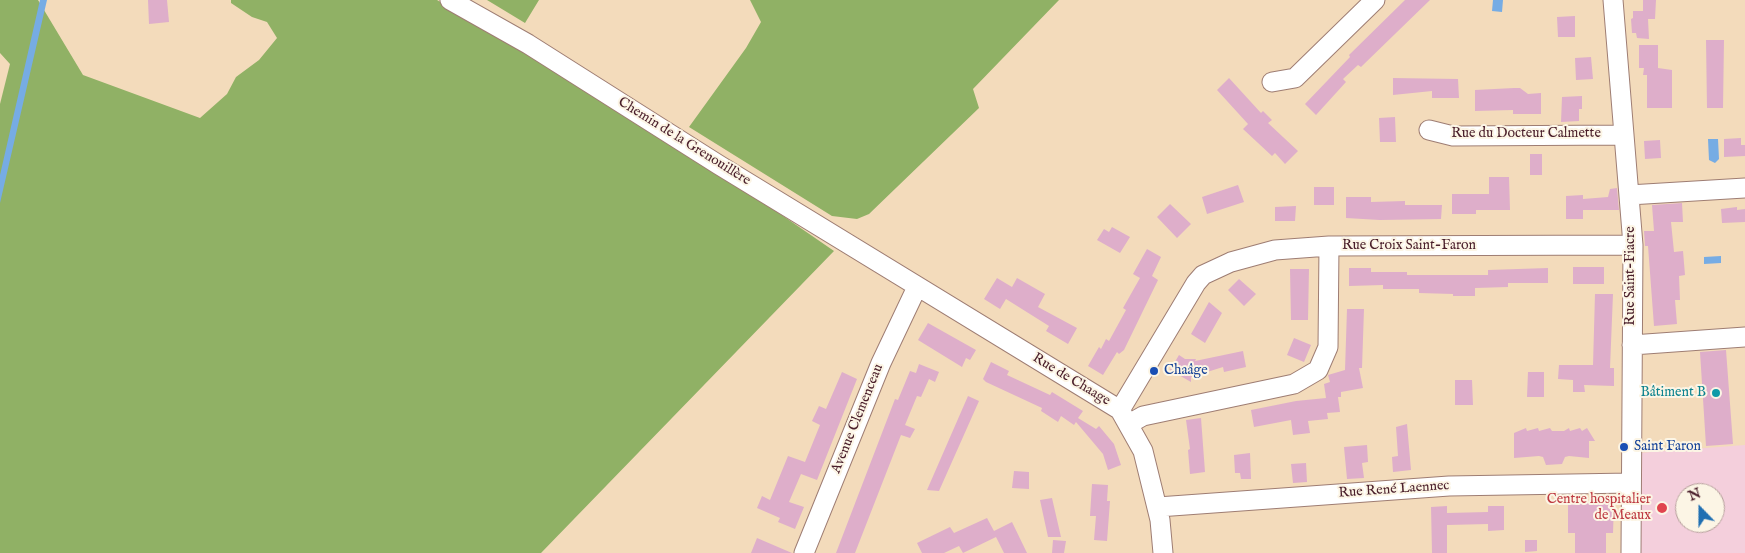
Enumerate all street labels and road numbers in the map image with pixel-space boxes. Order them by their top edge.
street label: Chemin de la Grenouillère [615,94,753,190]
street label: Rue du Docteur Calmette [1451,126,1601,142]
street label: Rue Saint-Fiacre [1623,226,1639,326]
street label: Rue Croix Saint-Faron [1342,238,1476,254]
street label: Rue de Chaage [1029,350,1113,410]
street label: Avenue Clemenceau [828,362,888,476]
street label: Rue René Laennec [1338,478,1450,502]

